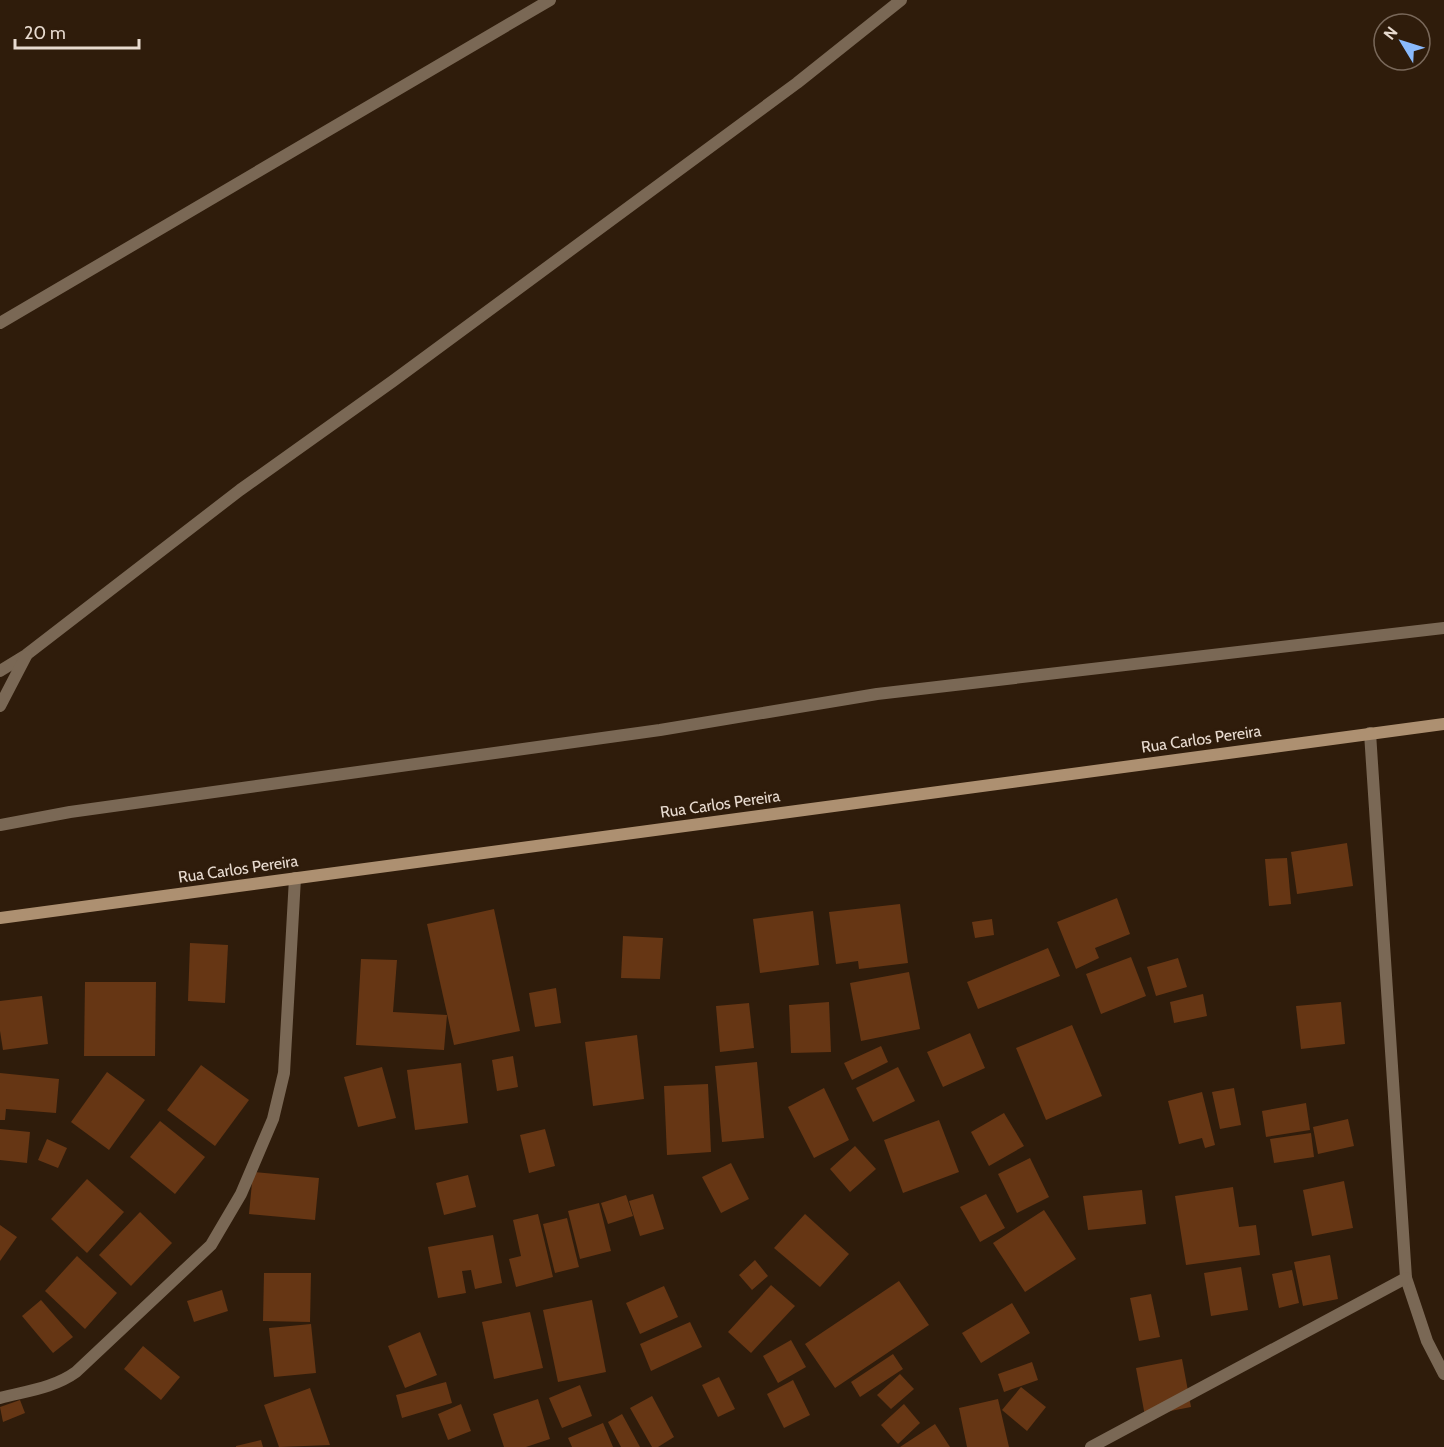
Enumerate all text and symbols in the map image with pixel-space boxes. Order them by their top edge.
scale bar [15,12,140,50]
north arrow [1372,12,1432,72]
text: 20 m [24,22,66,44]
text: N [1380,23,1402,43]
street label: Rua Carlos Pereira [1140,721,1262,757]
street label: Rua Carlos Pereira [659,786,781,822]
street label: Rua Carlos Pereira [177,851,299,887]

